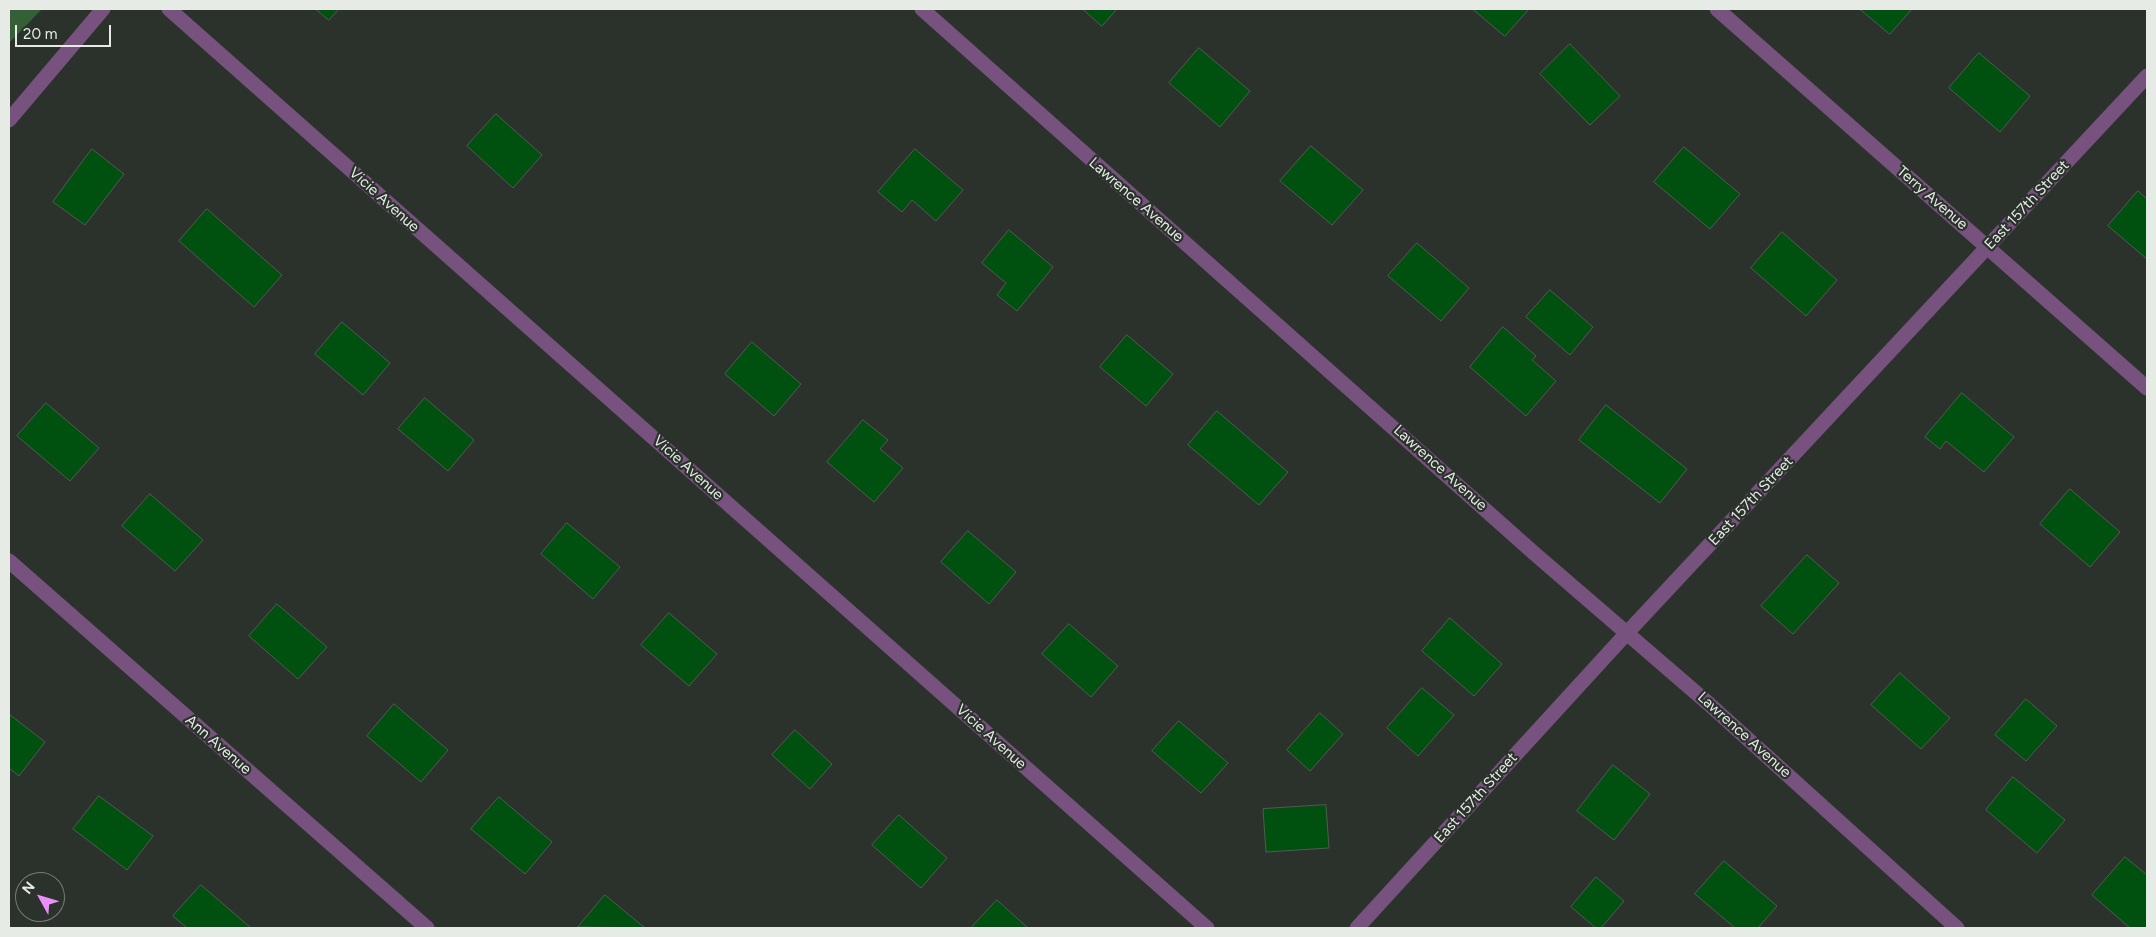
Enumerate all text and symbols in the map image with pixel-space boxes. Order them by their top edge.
scale bar [18,15,114,47]
text: 20 m [23,25,57,43]
street label: Lawrence Avenue [1085,154,1187,246]
street label: East 157th Street [1981,157,2073,253]
street label: Terry Avenue [1893,162,1971,234]
street label: Vicie Avenue [345,164,423,236]
street label: Lawrence Avenue [1390,421,1490,515]
street label: Vicie Avenue [649,432,727,504]
street label: East 157th Street [1705,453,1797,549]
street label: Lawrence Avenue [1694,688,1794,782]
street label: Vicie Avenue [952,701,1030,773]
street label: Ann Avenue [181,712,255,778]
street label: East 157th Street [1431,749,1521,847]
north arrow [15,872,65,922]
text: N [19,878,39,897]

